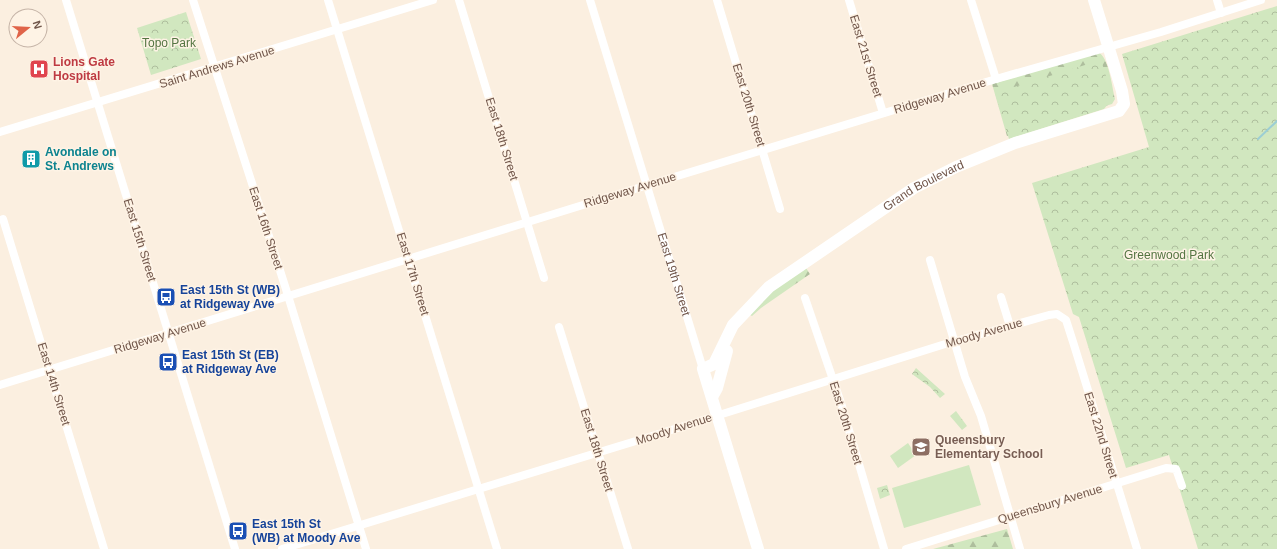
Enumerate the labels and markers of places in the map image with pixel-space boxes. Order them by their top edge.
place label: Lions Gate Hospital [53,55,115,83]
hospital icon: Lions Gate Hospital [28,58,50,80]
place label: Avondale on St. Andrews [45,145,117,173]
building icon: Avondale on St. Andrews [20,148,42,170]
place label: East 15th St (WB) at Ridgeway Ave [180,283,280,311]
bus stop icon: East 15th St (WB) at Ridgeway Ave [155,286,177,308]
place label: East 15th St (EB) at Ridgeway Ave [182,348,279,376]
bus stop icon: East 15th St (EB) at Ridgeway Ave [157,351,179,373]
place label: Queensbury Elementary School [935,433,1043,461]
school or university icon: Queensbury Elementary School [910,436,932,458]
place label: East 15th St (WB) at Moody Ave [252,517,361,545]
bus stop icon: East 15th St (WB) at Moody Ave [227,520,249,542]

